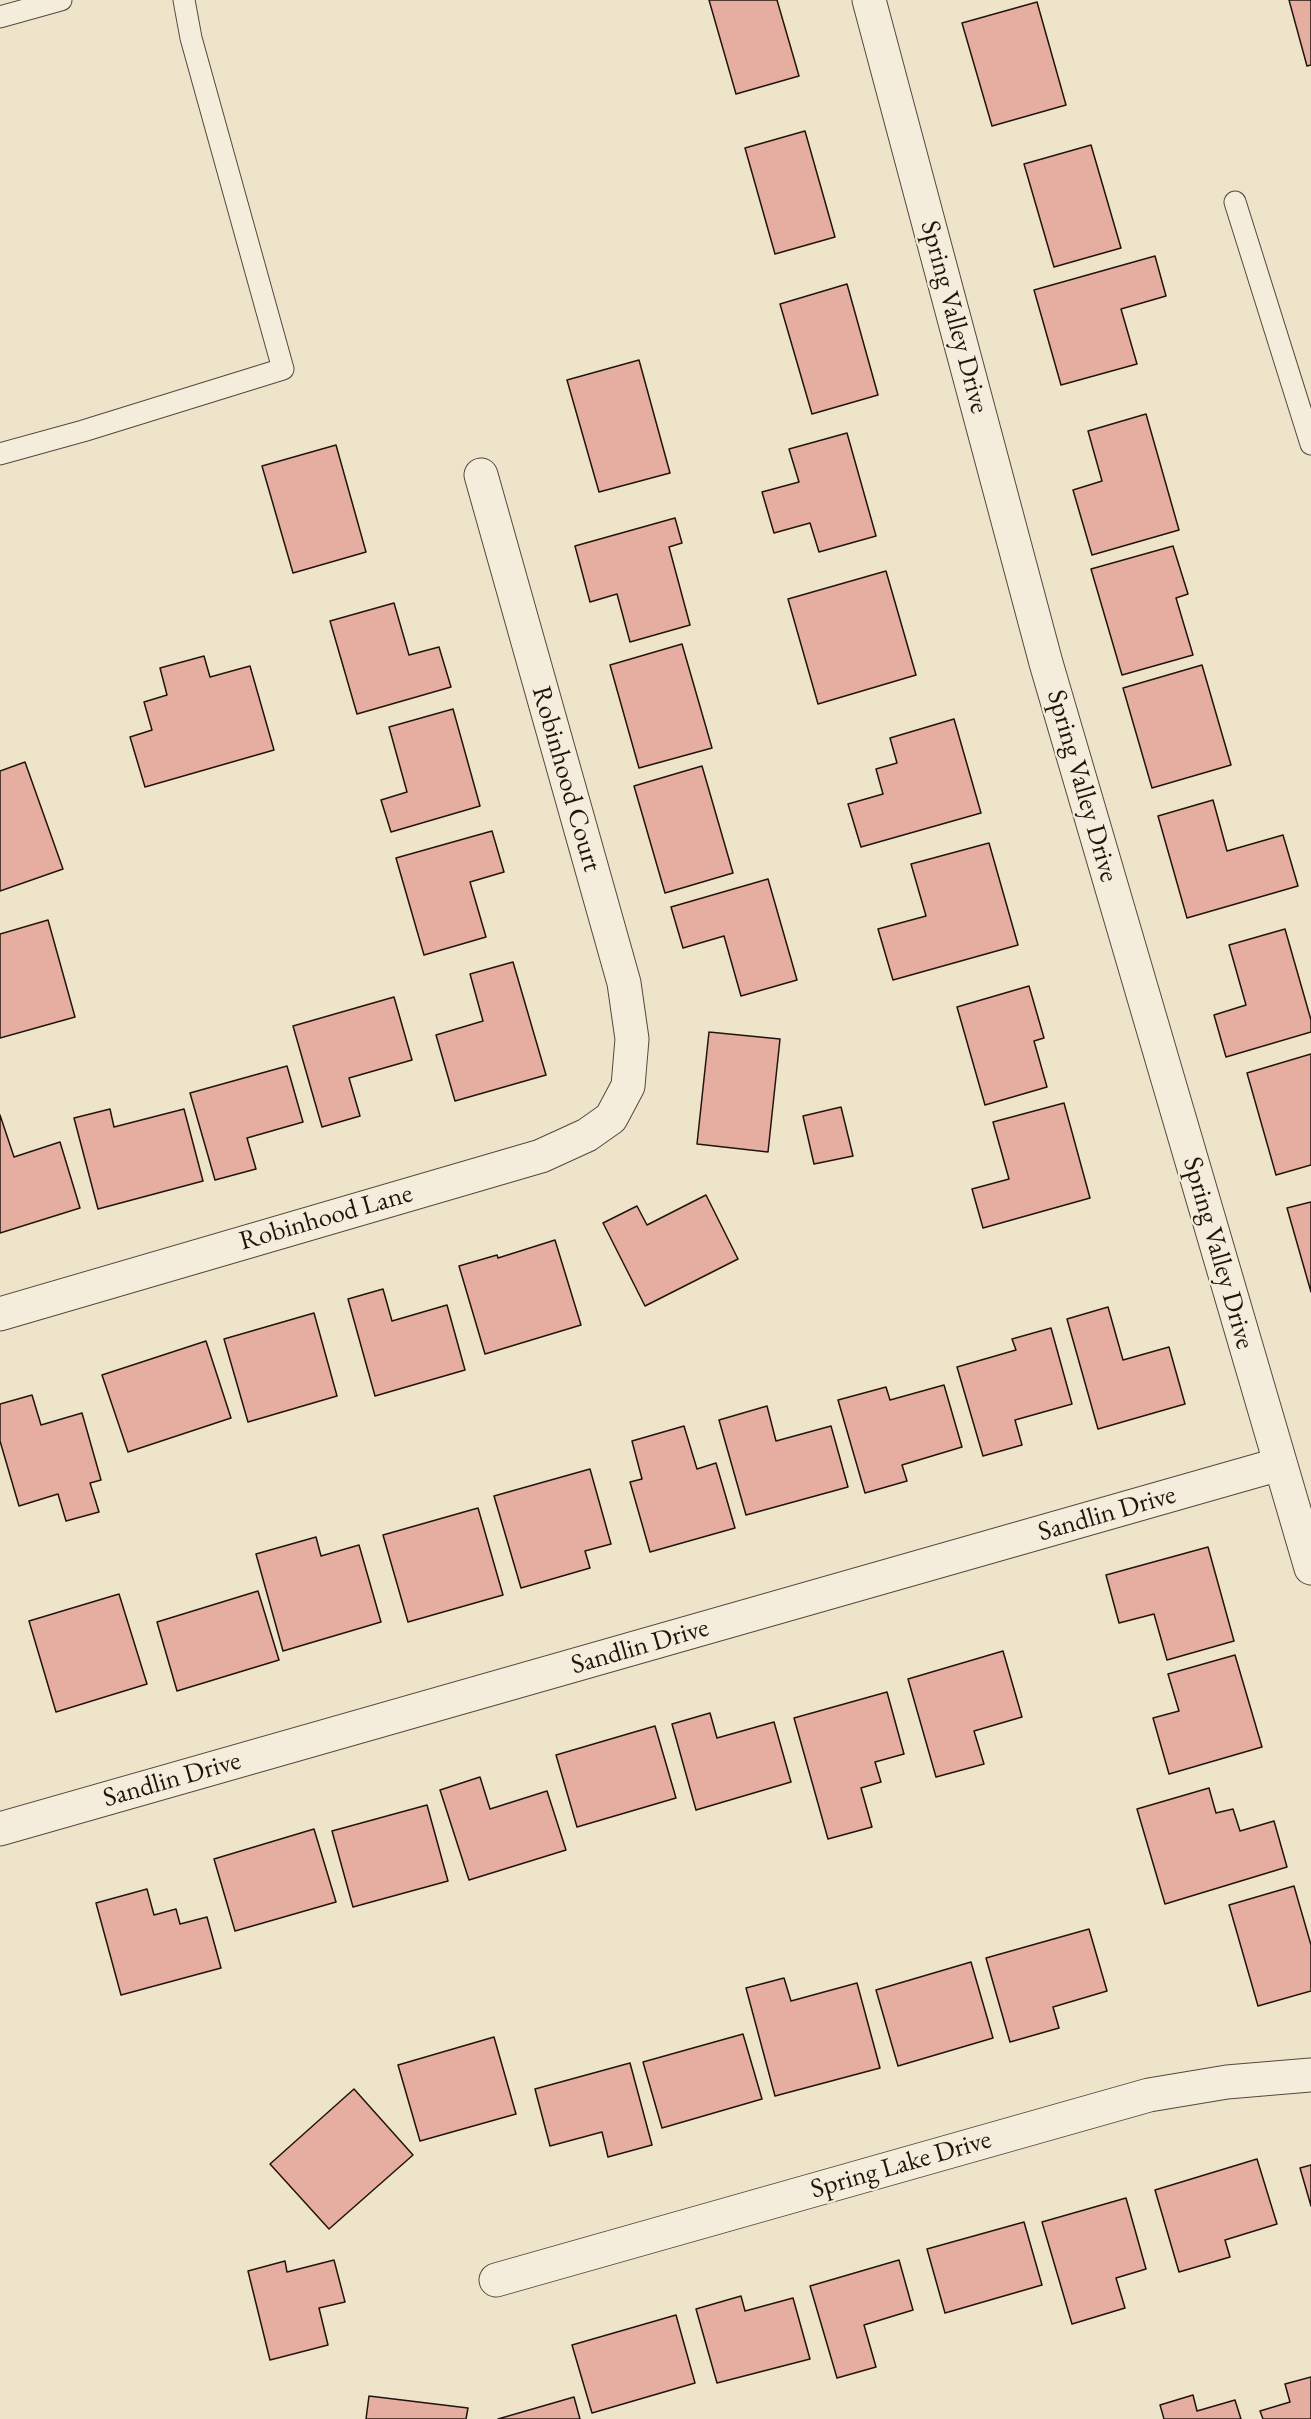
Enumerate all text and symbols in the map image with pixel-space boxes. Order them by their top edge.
street label: Spring Valley Drive [913,217,995,417]
street label: Robinhood Court [524,683,608,875]
street label: Spring Valley Drive [1039,686,1125,886]
street label: Spring Valley Drive [1175,1153,1261,1353]
street label: Robinhood Lane [236,1178,416,1258]
street label: Sandlin Drive [1034,1479,1180,1549]
street label: Sandlin Drive [567,1612,713,1682]
street label: Sandlin Drive [99,1745,245,1815]
street label: Spring Lake Drive [807,2124,995,2206]

